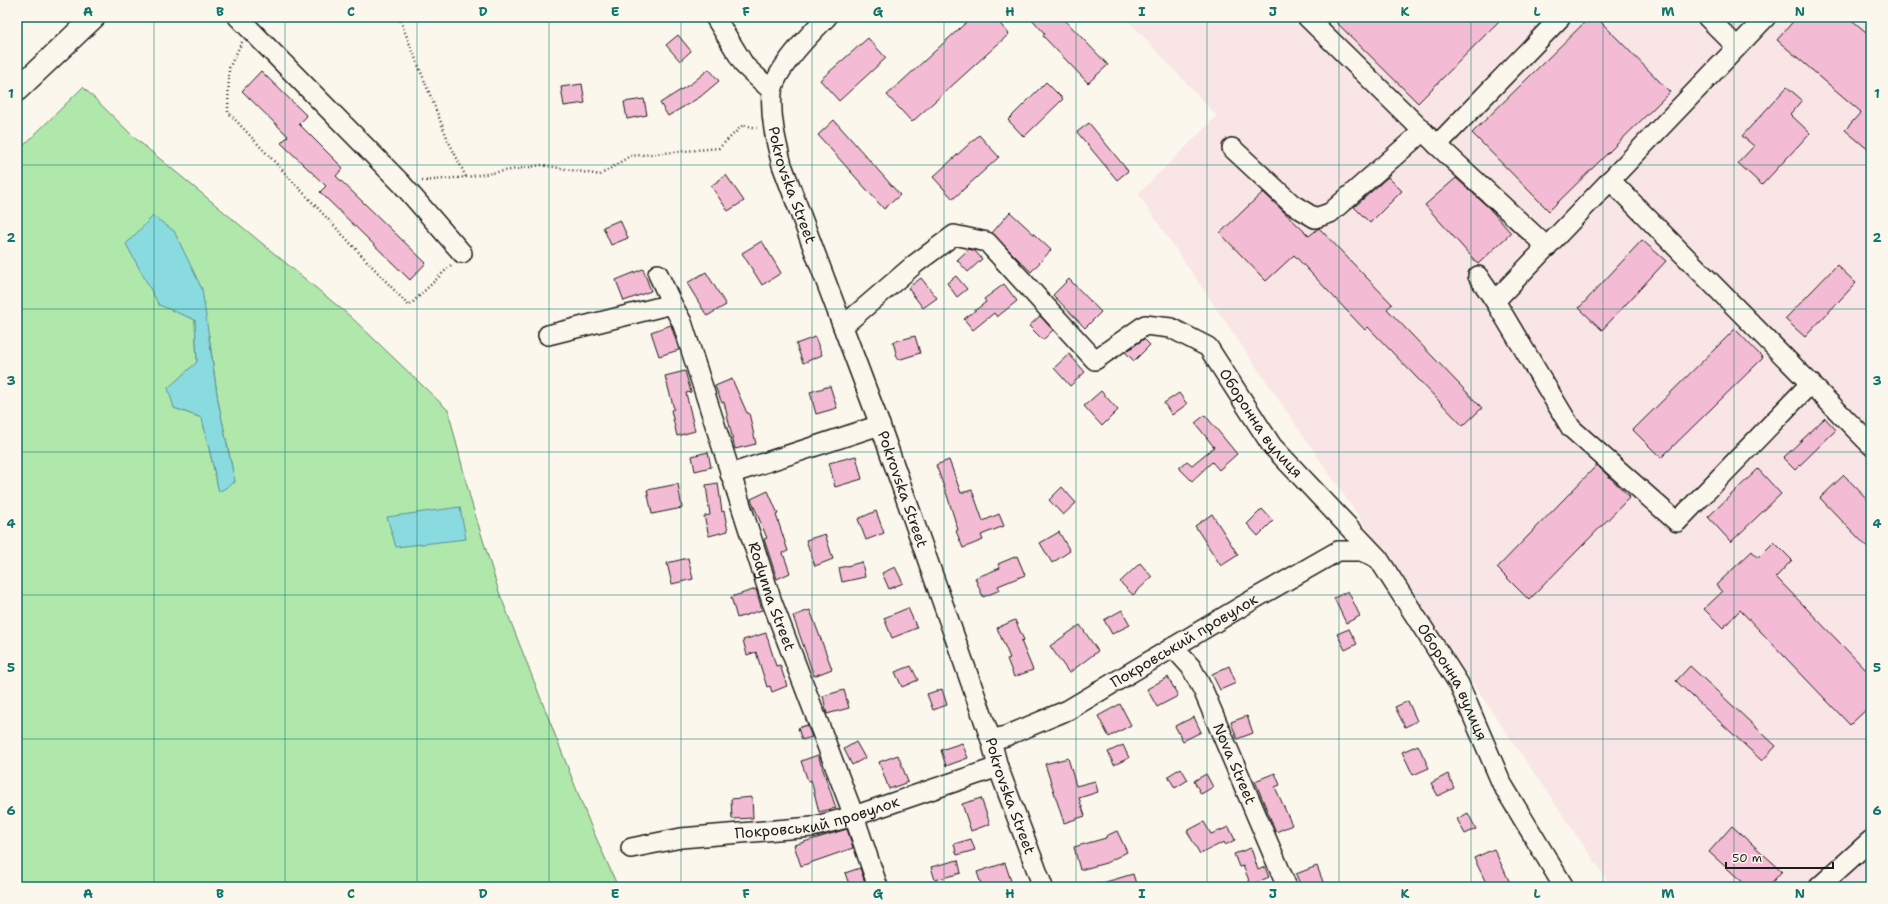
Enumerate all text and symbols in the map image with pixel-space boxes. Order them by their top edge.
text: A [83,3,93,20]
text: B [216,3,224,20]
text: C [347,3,355,20]
text: D [478,3,488,20]
text: E [611,3,620,20]
text: F [742,3,750,20]
text: G [873,3,884,20]
text: H [1005,3,1015,20]
text: I [1138,3,1146,20]
text: J [1269,3,1277,20]
text: K [1401,3,1410,20]
text: L [1533,3,1541,20]
text: M [1661,3,1675,20]
text: N [1795,3,1805,20]
text: 1 [8,85,14,102]
text: 1 [1874,85,1880,102]
street label: Pokrovska Street [764,125,821,246]
text: 2 [6,229,16,246]
text: 2 [1872,229,1882,246]
street label: Оборонна вулиця [1214,365,1307,482]
text: 3 [6,372,16,389]
text: 3 [1872,372,1882,389]
street label: Pokrovska Street [873,428,932,550]
text: 4 [6,515,16,532]
text: 4 [1872,515,1882,532]
street label: Rodynna Street [743,539,800,654]
street label: Покровський провулок [1107,589,1261,692]
street label: Оборонна вулиця [1412,619,1492,744]
text: 5 [7,659,15,676]
text: 5 [1873,659,1881,676]
street label: Nova Street [1208,720,1261,807]
street label: Pokrovska Street [981,735,1040,857]
street label: Покровський провулок [734,791,902,843]
text: 6 [6,802,16,819]
text: 6 [1872,802,1882,819]
scale bar [1726,844,1833,870]
text: 50 m [1732,850,1762,866]
text: A [83,885,93,902]
text: B [216,885,224,902]
text: C [347,885,355,902]
text: D [478,885,488,902]
text: E [611,885,620,902]
text: F [742,885,750,902]
text: G [873,885,884,902]
text: H [1005,885,1015,902]
text: I [1138,885,1146,902]
text: J [1269,885,1277,902]
text: K [1401,885,1410,902]
text: L [1533,885,1541,902]
text: M [1661,885,1675,902]
text: N [1795,885,1805,902]

